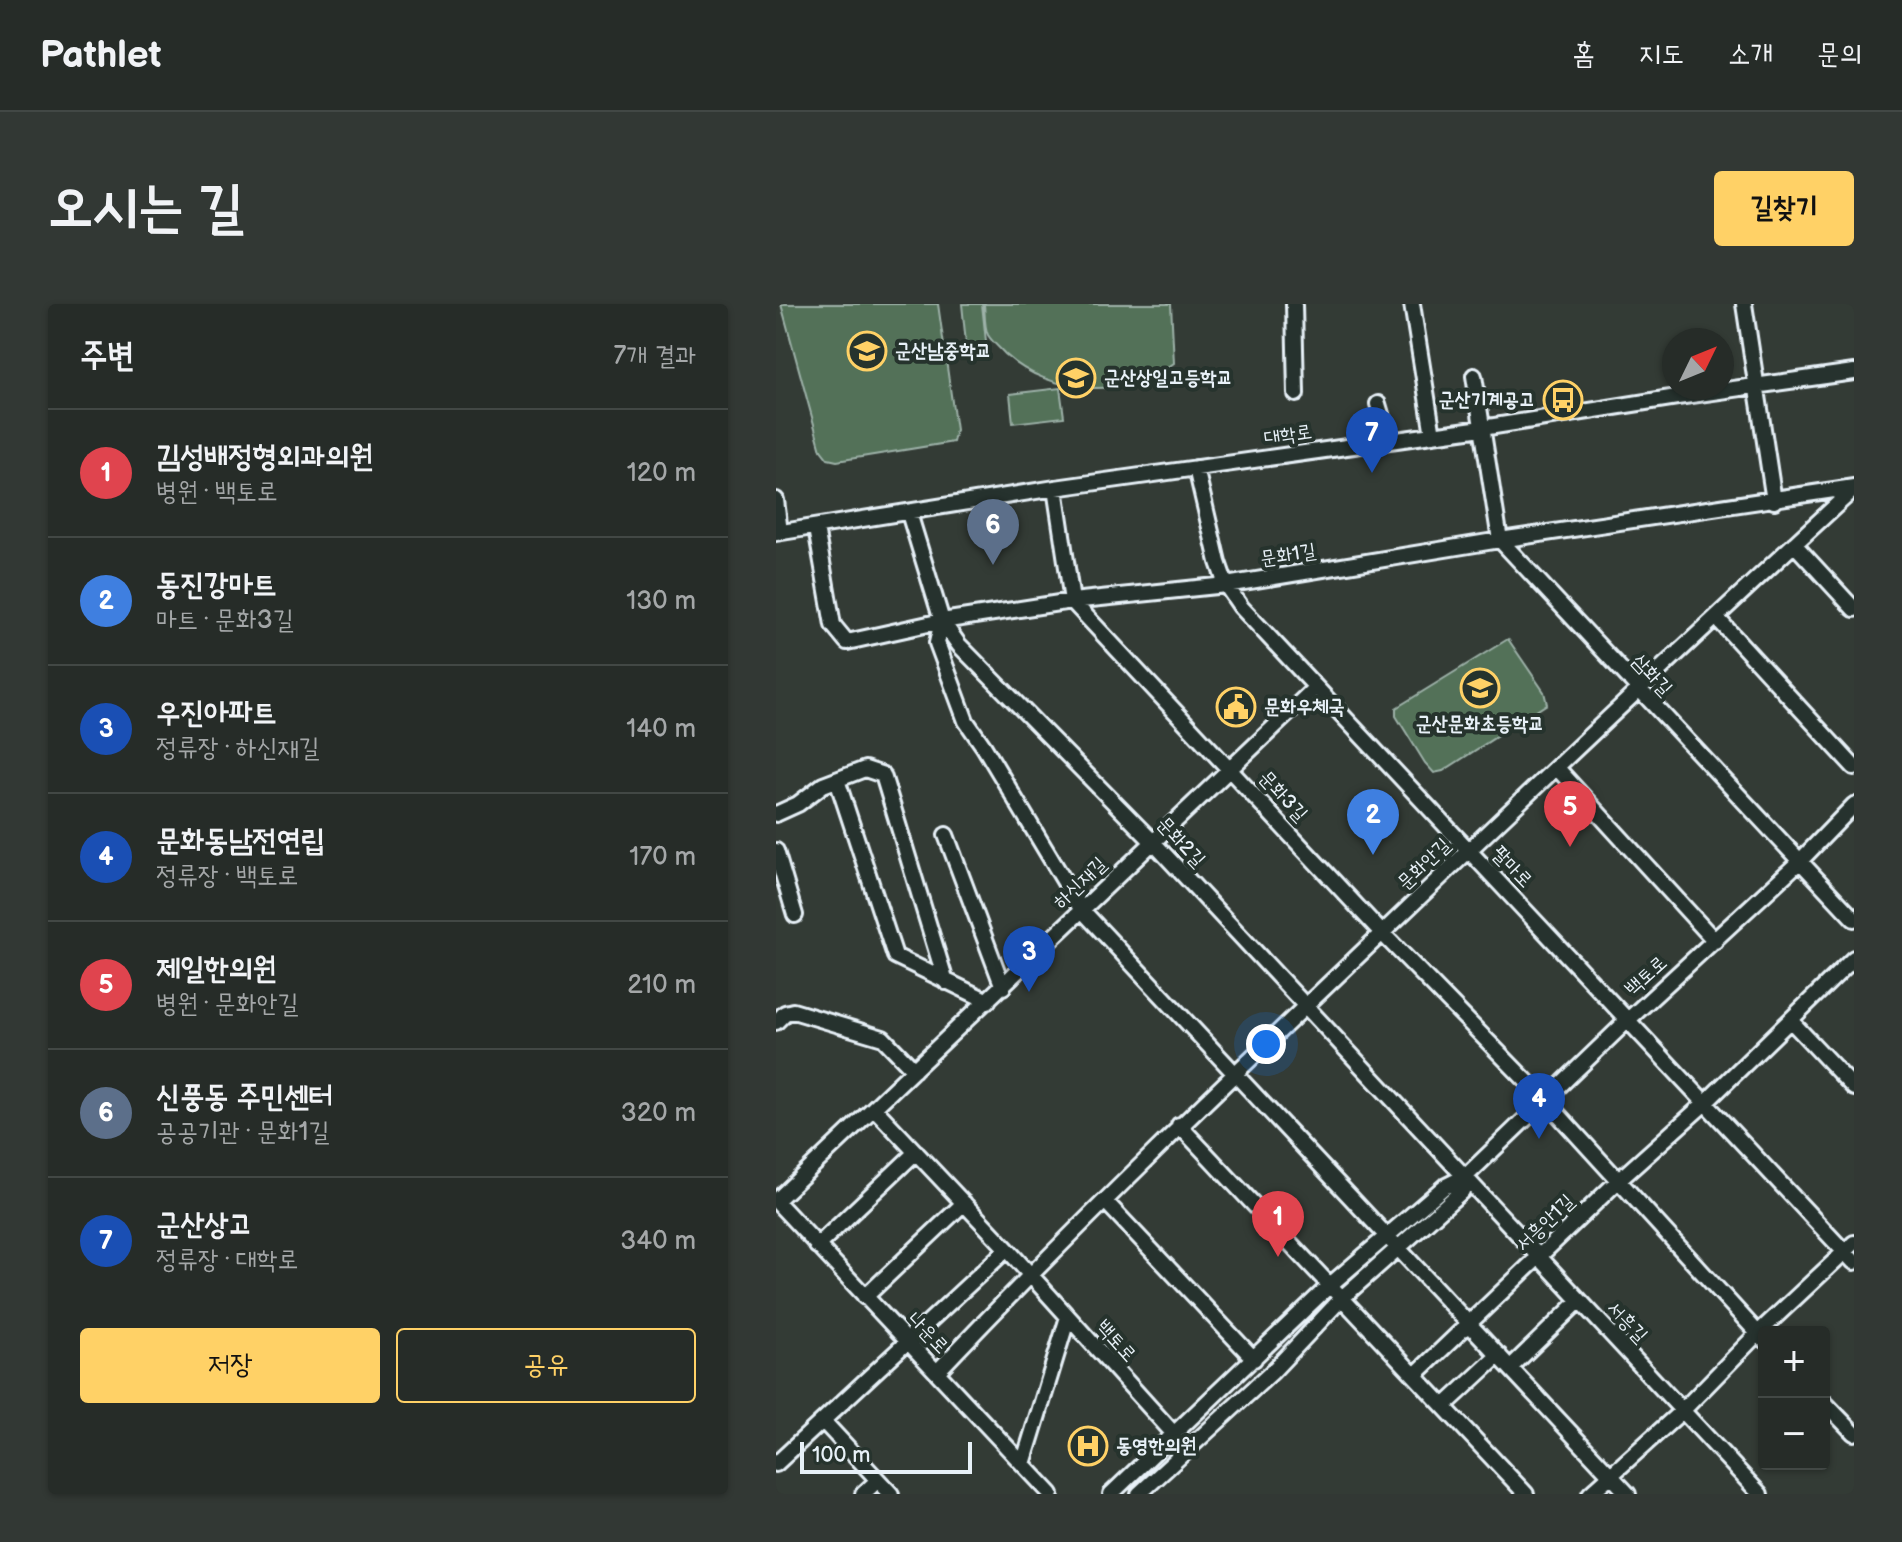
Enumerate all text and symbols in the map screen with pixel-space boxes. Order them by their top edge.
text: Pathlet [40,33,161,78]
text: 홈 [1572,38,1595,71]
text: 지도 [1639,38,1684,71]
text: 소개 [1728,38,1773,71]
text: 문의 [1817,38,1862,71]
button: 길찾기 [1714,171,1854,246]
text: 오시는 길 [48,175,243,242]
north arrow [1662,328,1734,400]
school or university icon: 군산남중학교 [846,330,888,372]
text: 주변 [80,335,135,376]
place label: 군산남중학교 [895,339,992,363]
text: 7개 결과 [613,341,696,372]
school or university icon: 군산상일고등학교 [1055,357,1097,399]
place label: 군산상일고등학교 [1104,366,1233,390]
bus stop icon: 군산기계공고 [1542,379,1584,421]
place label: 군산기계공고 [1438,388,1535,412]
pin: 7 [1346,407,1398,473]
street label: 대학로 [1262,420,1314,450]
text: 김성배정형외과의원 [156,439,373,475]
text: 1 [101,458,111,489]
text: 120 m [627,458,696,489]
text: 병원 · 백토로 [156,477,278,508]
pin: 6 [967,499,1019,565]
street label: 문화1길 [1258,539,1318,571]
text: 동진강마트 [156,567,277,603]
text: 2 [98,586,114,617]
text: 130 m [626,586,696,617]
text: 마트 · 문화3길 [156,605,294,636]
street label: 삼화길 [1627,649,1677,701]
school or university icon: 군산문화초등학교 [1459,667,1501,709]
public building icon: 문화우체국 [1215,686,1257,728]
text: 우진아파트 [156,695,277,731]
place label: 문화우체국 [1264,695,1344,719]
place label: 군산문화초등학교 [1416,712,1544,736]
text: 3 [98,714,114,745]
text: 140 m [626,714,696,745]
text: 정류장 · 하신재길 [156,733,319,764]
street label: 문화3길 [1254,766,1312,826]
pin: 5 [1544,781,1596,847]
pin: 2 [1347,789,1399,855]
street label: 문화2길 [1152,812,1210,872]
text: 문화동남전연립 [156,823,325,859]
street label: 문화안길 [1393,833,1455,895]
street label: 팔마로 [1487,841,1537,893]
text: 4 [98,842,114,873]
text: 170 m [629,842,696,873]
street label: 하신재길 [1049,852,1111,914]
text: 정류장 · 백토로 [156,861,298,892]
pin: 3 [1003,926,1055,992]
text: 제일한의원 [156,951,277,987]
street label: 백토로 [1620,951,1672,1001]
text: 5 [98,970,114,1001]
text: 210 m [627,970,696,1001]
text: 병원 · 문화안길 [156,989,298,1020]
your location [1246,1024,1286,1064]
pin: 4 [1513,1073,1565,1139]
text: 신풍동 주민센터 [156,1079,333,1115]
text: 6 [98,1098,114,1129]
text: 320 m [621,1098,696,1129]
text: 공공기관 · 문화1길 [156,1117,329,1148]
street label: 서흥안1길 [1511,1189,1579,1257]
pin: 1 [1252,1191,1304,1257]
text: 군산상고 [156,1207,253,1243]
text: 7 [99,1226,113,1257]
text: 340 m [620,1226,696,1257]
text: 정류장 · 대학로 [156,1245,298,1276]
street label: 서흥길 [1602,1296,1652,1348]
street label: 나운로 [903,1307,953,1359]
street label: 백토로 [1091,1315,1141,1367]
map controls [1758,1326,1830,1470]
button: + [1758,1326,1830,1398]
button: 저장 [80,1328,380,1403]
button: 공유 [396,1328,696,1403]
button: − [1758,1398,1830,1470]
hospital icon: 동영한의원 [1067,1425,1109,1467]
place label: 동영한의원 [1116,1434,1196,1458]
scale bar [800,1438,972,1474]
text: 100 m [812,1442,871,1469]

